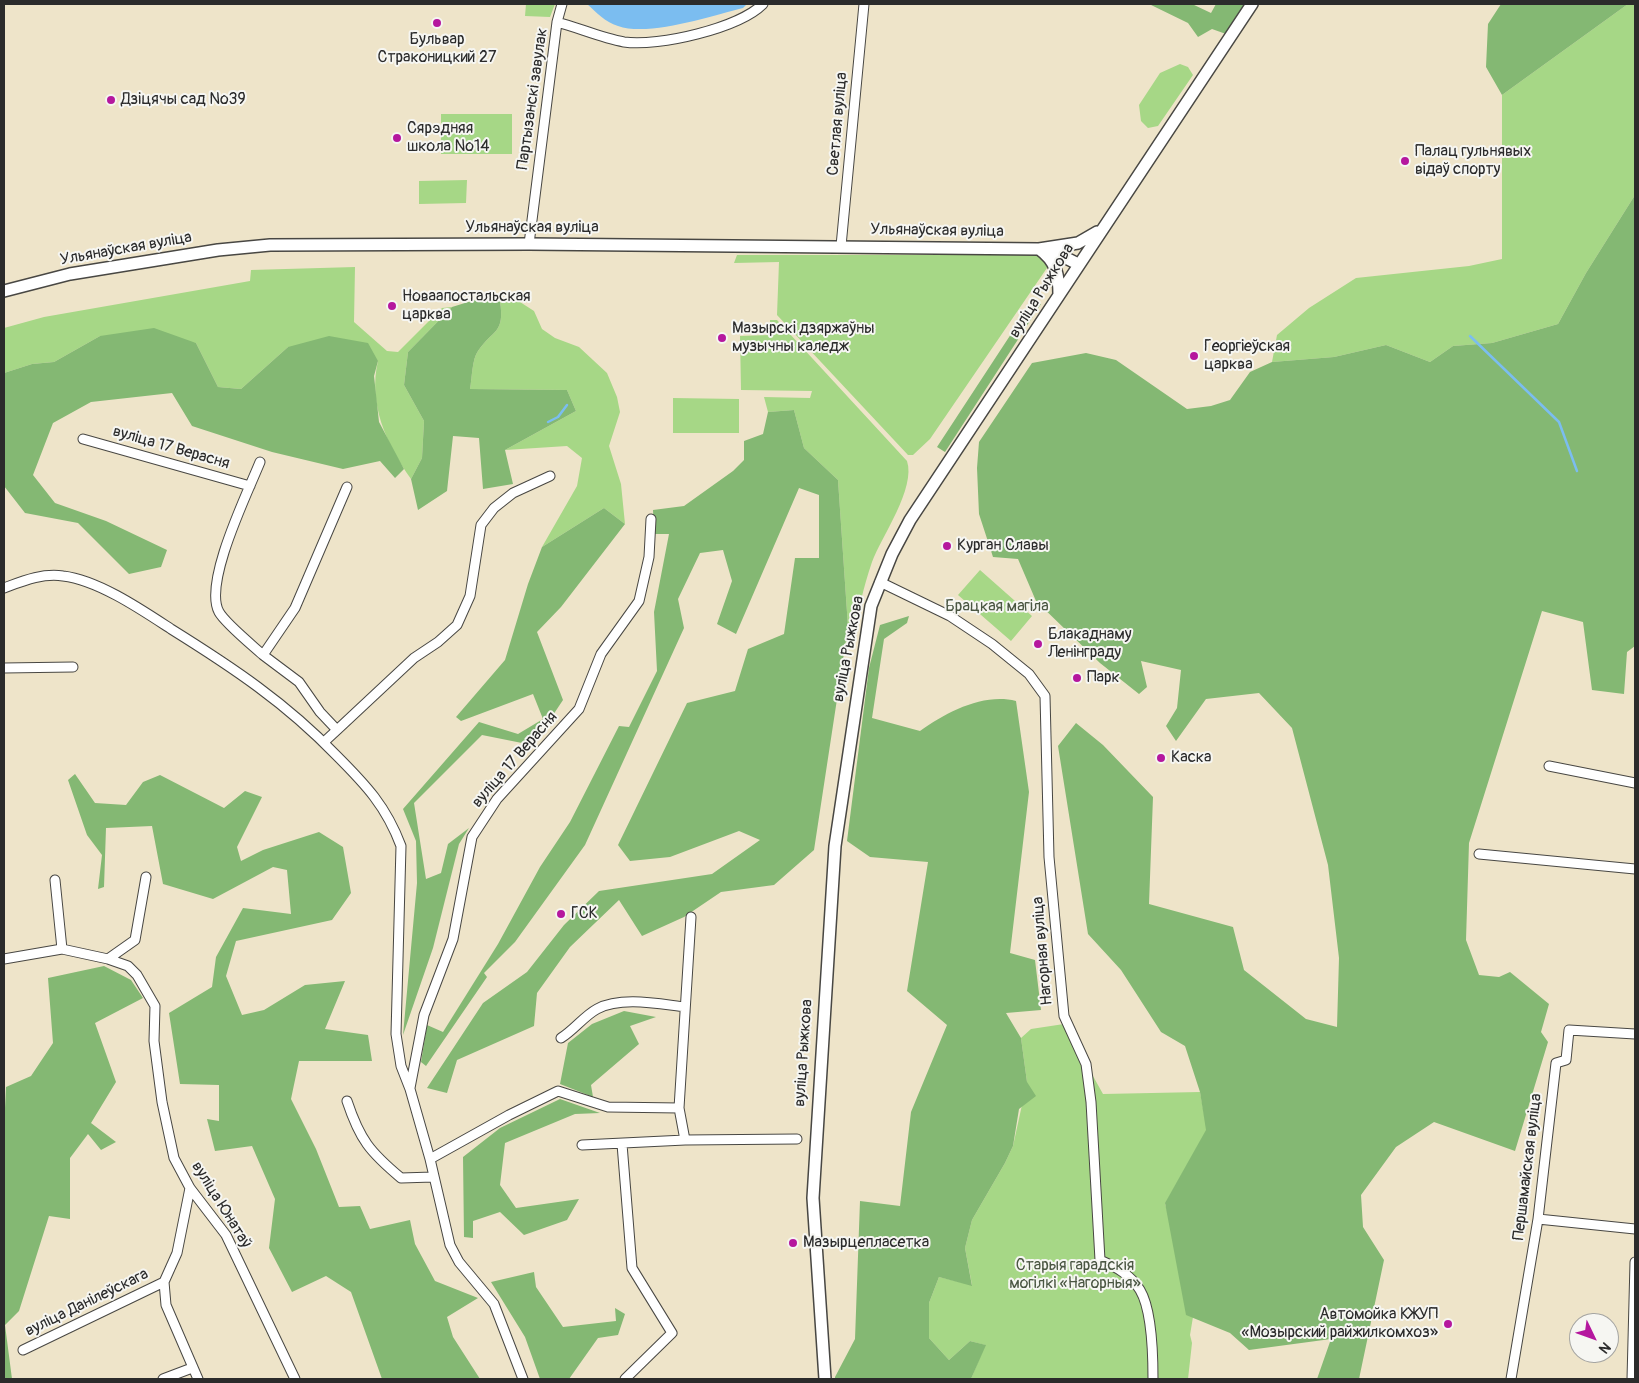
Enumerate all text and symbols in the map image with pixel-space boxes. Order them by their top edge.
marker: Бульвар Страконицкий 27 [431,17,443,29]
street label: Партызанскі завулак [514,27,552,171]
place label: Бульвар Страконицкий 27 [378,30,496,68]
street label: Светлая вуліца [824,71,852,177]
place label: Дзіцячы сад №39 [121,90,246,110]
marker: Дзіцячы сад №39 [105,94,117,106]
place label: Сярэдняя школа №14 [407,119,489,157]
marker: Сярэдняя школа №14 [391,132,403,144]
place label: Палац гульнявых відаў спорту [1415,142,1531,180]
marker: Палац гульнявых відаў спорту [1399,155,1411,167]
street label: Ульянаўская вуліца [465,218,599,238]
street label: Ульянаўская вуліца [870,220,1004,242]
street label: Ульянаўская вуліца [59,228,193,270]
street label: вуліца Рыжкова [1005,240,1079,342]
place label: Новаапостальская царква [402,287,531,325]
marker: Новаапостальская царква [386,300,398,312]
place label: Мазырскі дзяржаўны музычны каледж [732,319,874,357]
marker: Мазырскі дзяржаўны музычны каледж [716,332,728,344]
place label: Георгіеўская царква [1204,337,1290,375]
marker: Георгіеўская царква [1188,350,1200,362]
street label: вуліца 17 Верасня [110,422,232,474]
place label: Курган Славы [957,536,1049,556]
marker: Курган Славы [941,540,953,552]
street label: вуліца Рыжкова [829,594,869,704]
park label: Брацкая магіла [945,597,1049,617]
place label: Блакаднаму Ленінграду [1048,625,1132,663]
marker: Блакаднаму Ленінграду [1032,638,1044,650]
place label: Парк [1087,668,1120,688]
marker: Парк [1071,672,1083,684]
street label: вуліца 17 Верасня [468,708,562,812]
place label: Каска [1171,748,1211,768]
marker: Каска [1155,752,1167,764]
street label: Нагорная вуліца [1029,896,1057,1006]
place label: ГСК [571,904,598,924]
marker: ГСК [555,908,567,920]
street label: вуліца Рыжкова [791,999,817,1107]
street label: Першамайская вуліца [1509,1093,1547,1241]
street label: вуліца Юнатаў [187,1158,255,1252]
place label: Мазырцепласетка [803,1233,929,1253]
marker: Мазырцепласетка [787,1237,799,1249]
park label: Старыя гарадскія могілкі «Нагорныя» [1009,1256,1141,1294]
street label: вуліца Данілеўскага [22,1265,152,1341]
place label: Автомойка КЖУП «Мозырский райжилкомхоз» [1241,1305,1438,1343]
north arrow [1569,1313,1619,1363]
marker: Автомойка КЖУП «Мозырский райжилкомхоз» [1442,1318,1454,1330]
text: N [1595,1338,1614,1357]

